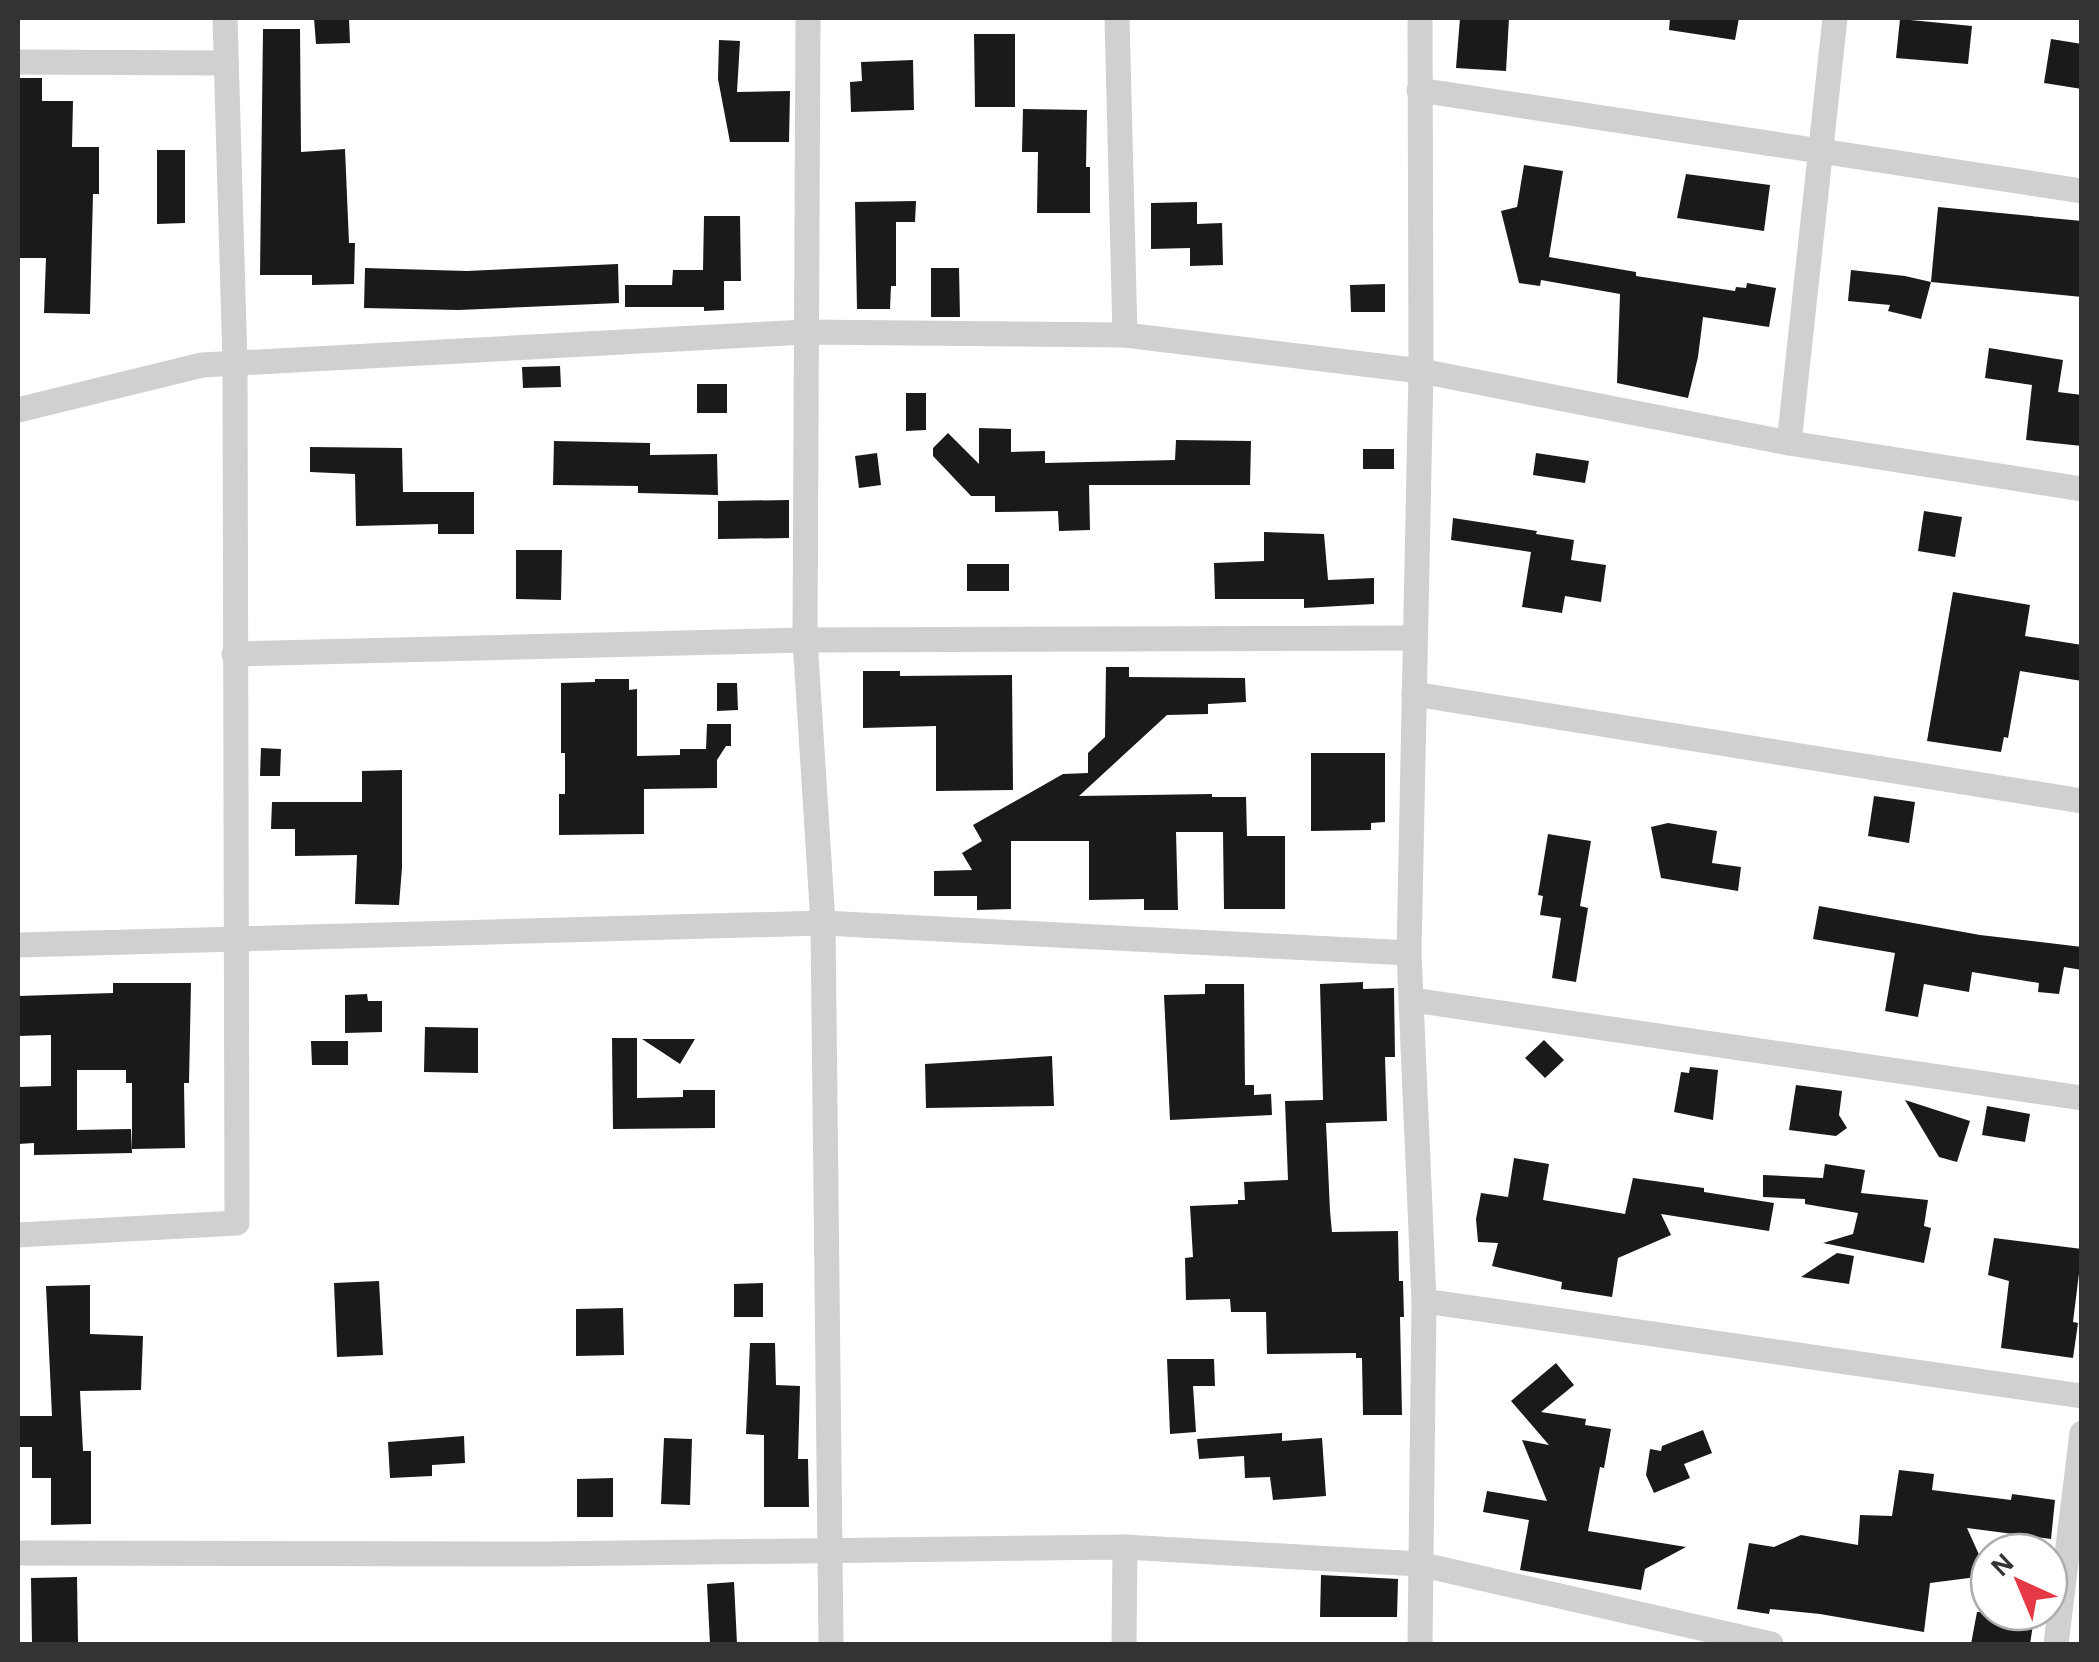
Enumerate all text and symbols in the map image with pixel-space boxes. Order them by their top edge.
north arrow [1969,1532,2069,1632]
text: N [1986,1549,2020,1582]

